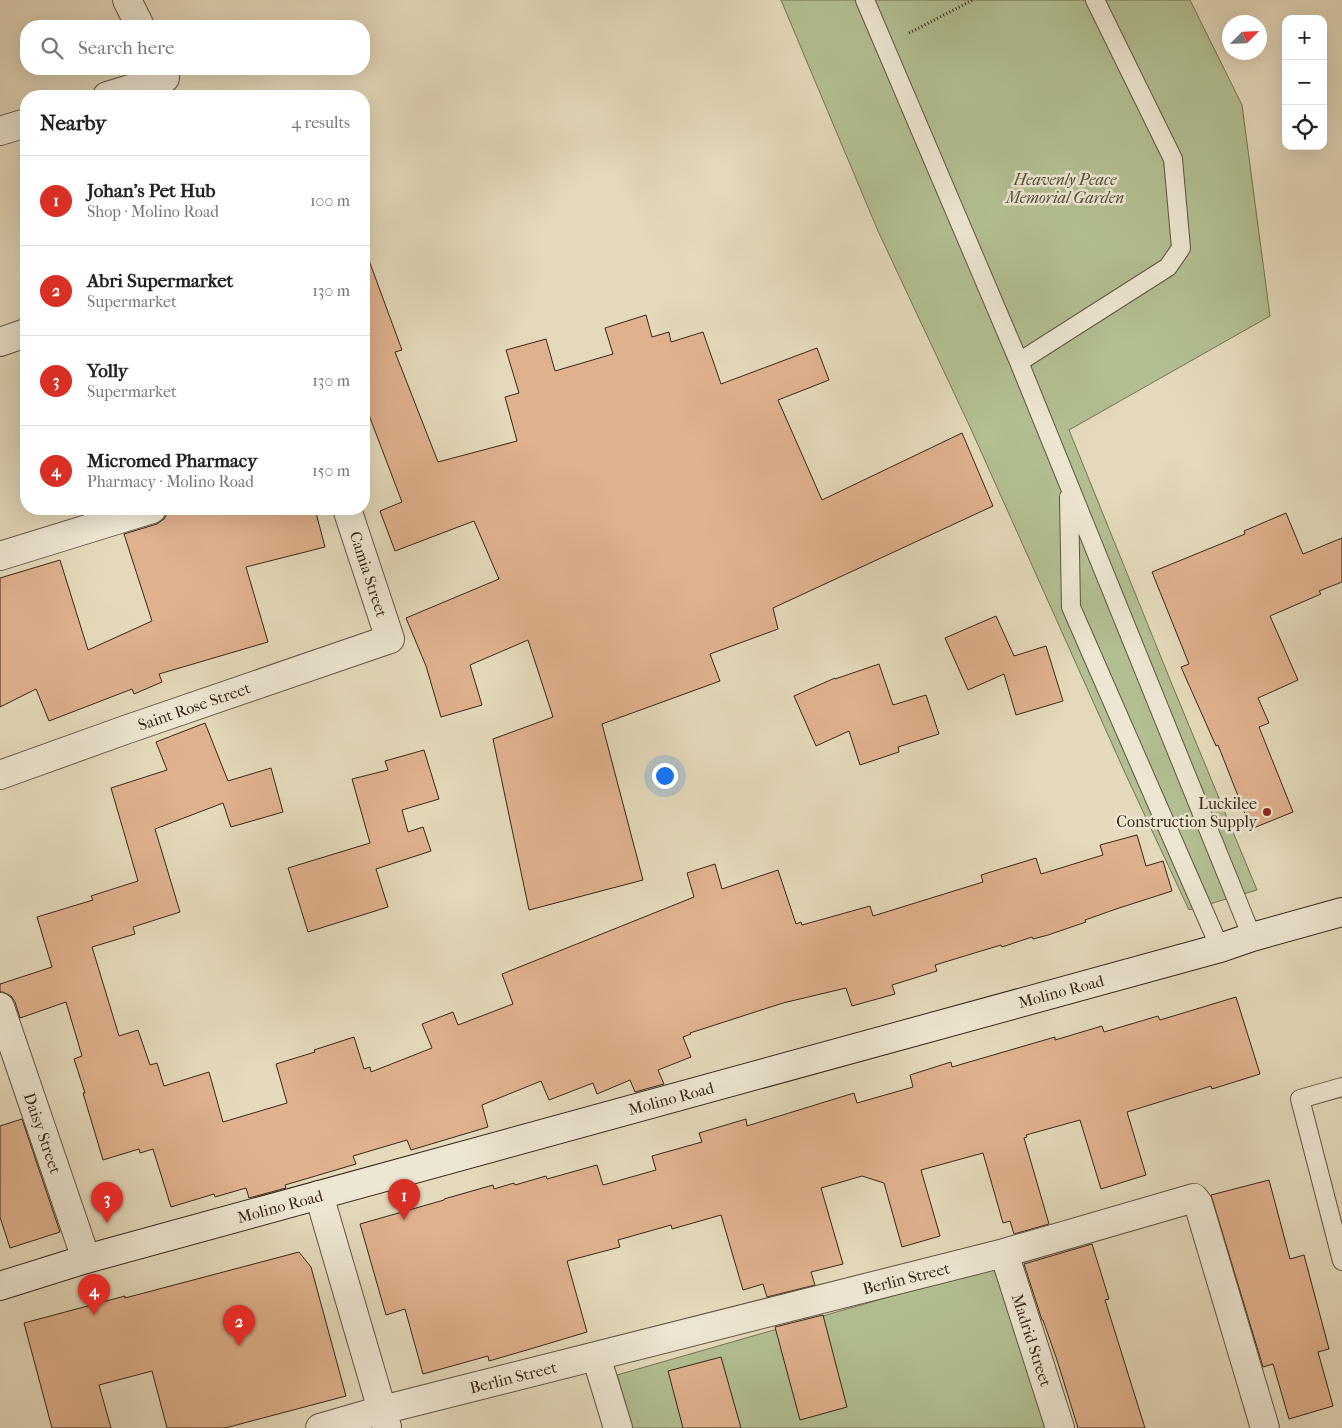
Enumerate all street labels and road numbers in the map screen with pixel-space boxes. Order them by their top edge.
street label: Camia Street [346,529,391,620]
street label: Saint Rose Street [135,678,253,735]
street label: Molino Road [1016,971,1106,1012]
street label: Molino Road [626,1078,716,1119]
street label: Daisy Street [20,1090,65,1176]
street label: Molino Road [235,1186,325,1227]
street label: Berlin Street [861,1258,952,1298]
street label: Madrid Street [1008,1291,1056,1389]
street label: Berlin Street [468,1357,559,1397]

